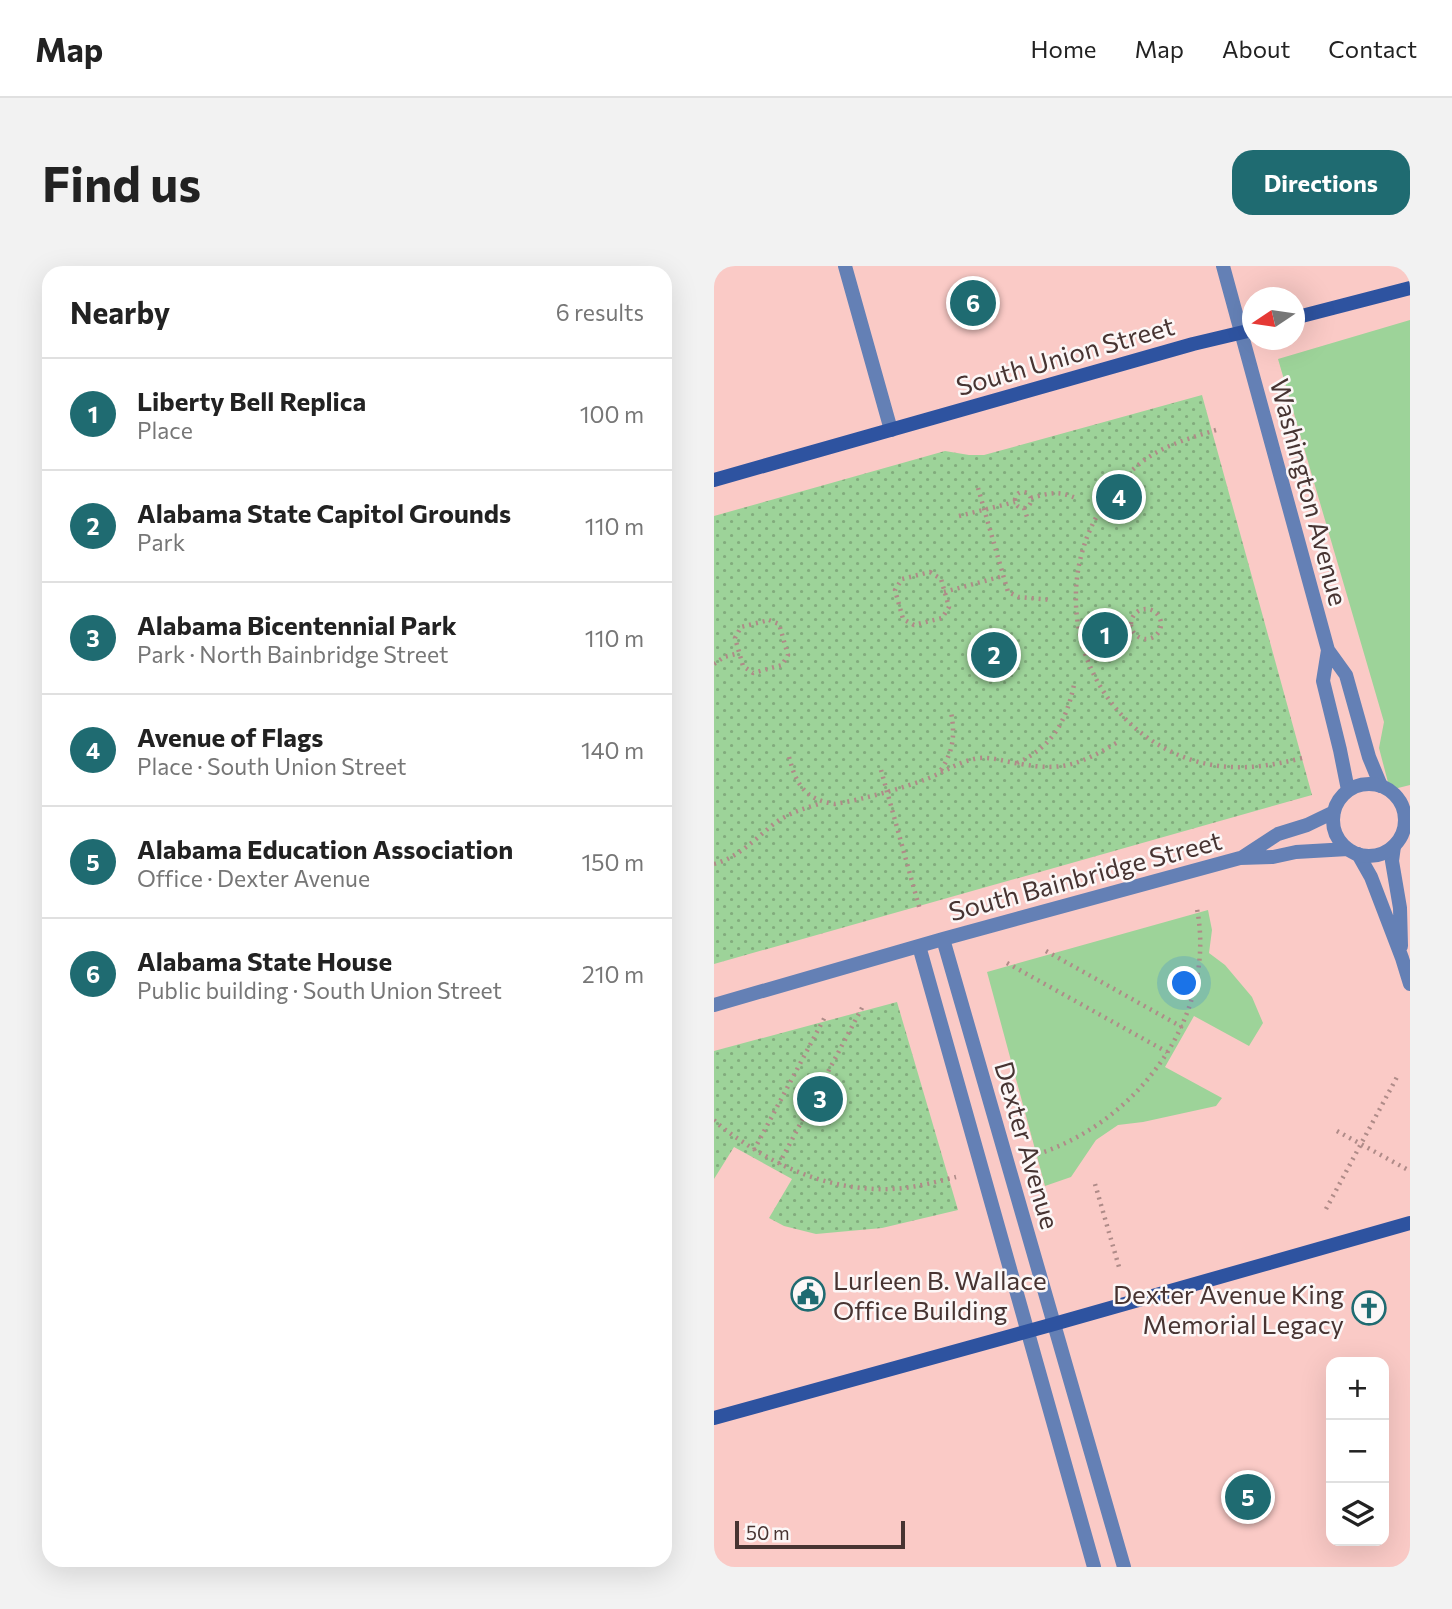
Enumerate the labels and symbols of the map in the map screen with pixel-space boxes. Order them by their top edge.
pin: 6 [950,277,996,329]
north arrow [1242,287,1305,350]
street label: South Union Street [952,309,1178,401]
street label: Washington Avenue [1265,375,1355,609]
pin: 4 [1096,471,1142,523]
pin: 1 [1082,609,1128,661]
pin: 2 [971,629,1017,681]
street label: South Bainbridge Street [945,824,1225,926]
your location [1167,966,1201,1000]
street label: Dexter Avenue [989,1058,1067,1232]
pin: 3 [797,1073,843,1125]
place label: Lurleen B. Wallace Office Building [833,1264,1047,1325]
public building icon: Lurleen B. Wallace Office Building [789,1275,827,1313]
place label: Dexter Avenue King Memorial Legacy [1113,1278,1344,1339]
church icon: Dexter Avenue King Memorial Legacy [1350,1289,1388,1327]
pin: 5 [1225,1471,1271,1523]
scale bar [735,1518,905,1550]

